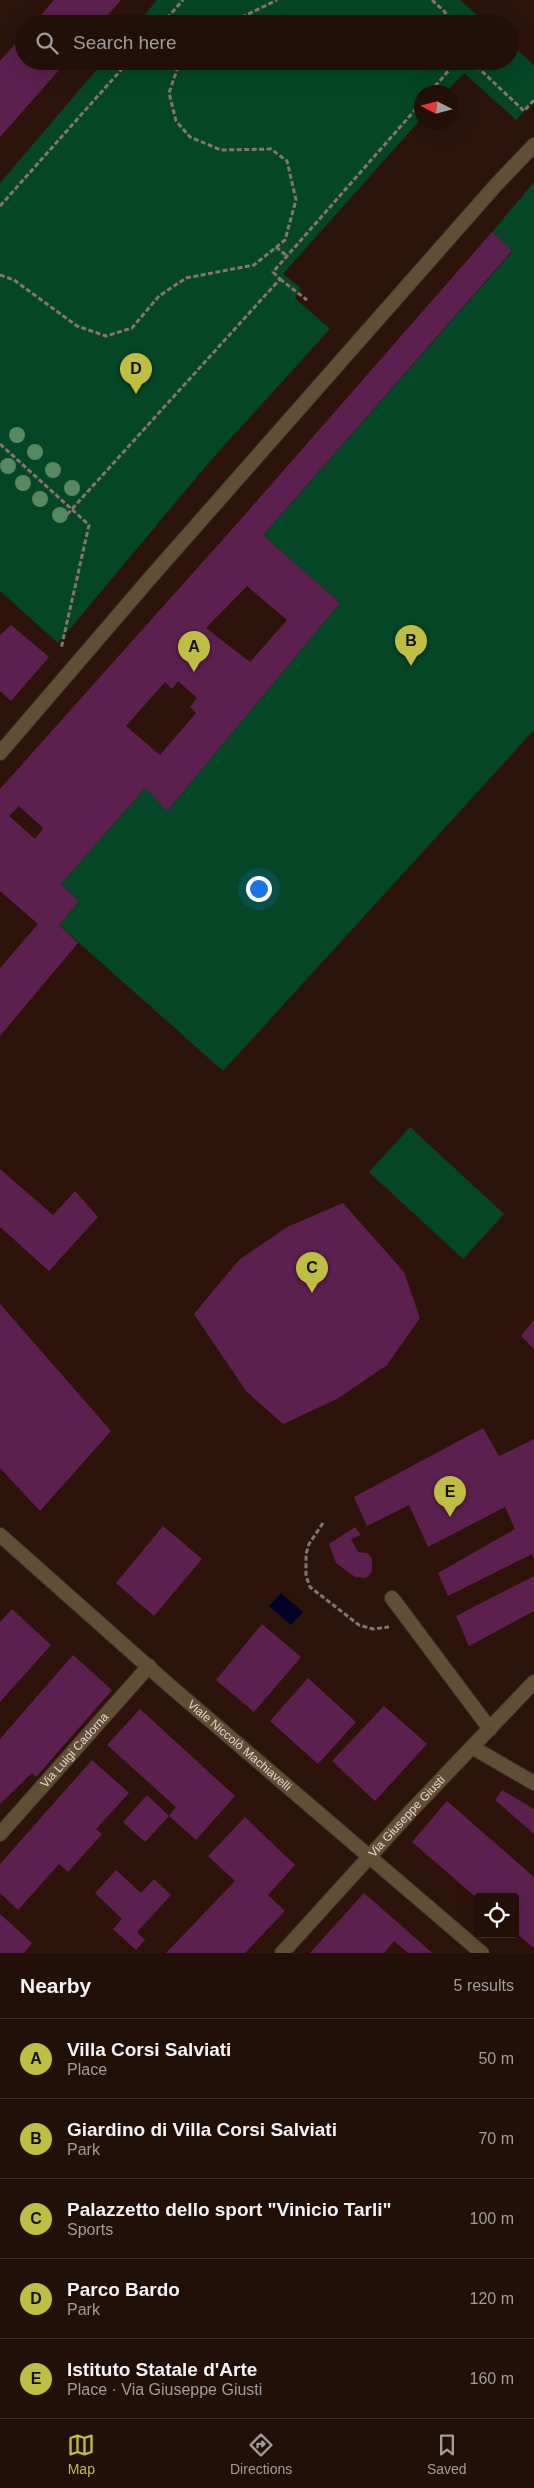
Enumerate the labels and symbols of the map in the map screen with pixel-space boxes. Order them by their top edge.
north arrow [414,85,459,130]
pin: D [120,353,152,394]
pin: B [395,625,427,666]
pin: A [178,631,210,672]
your location [246,876,272,902]
pin: C [296,1252,328,1293]
pin: E [434,1476,466,1517]
street label: Viale Niccolò Machiavelli [185,1697,294,1794]
street label: Via Luigi Cadorna [37,1710,111,1791]
street label: Via Giuseppe Giusti [366,1773,448,1860]

